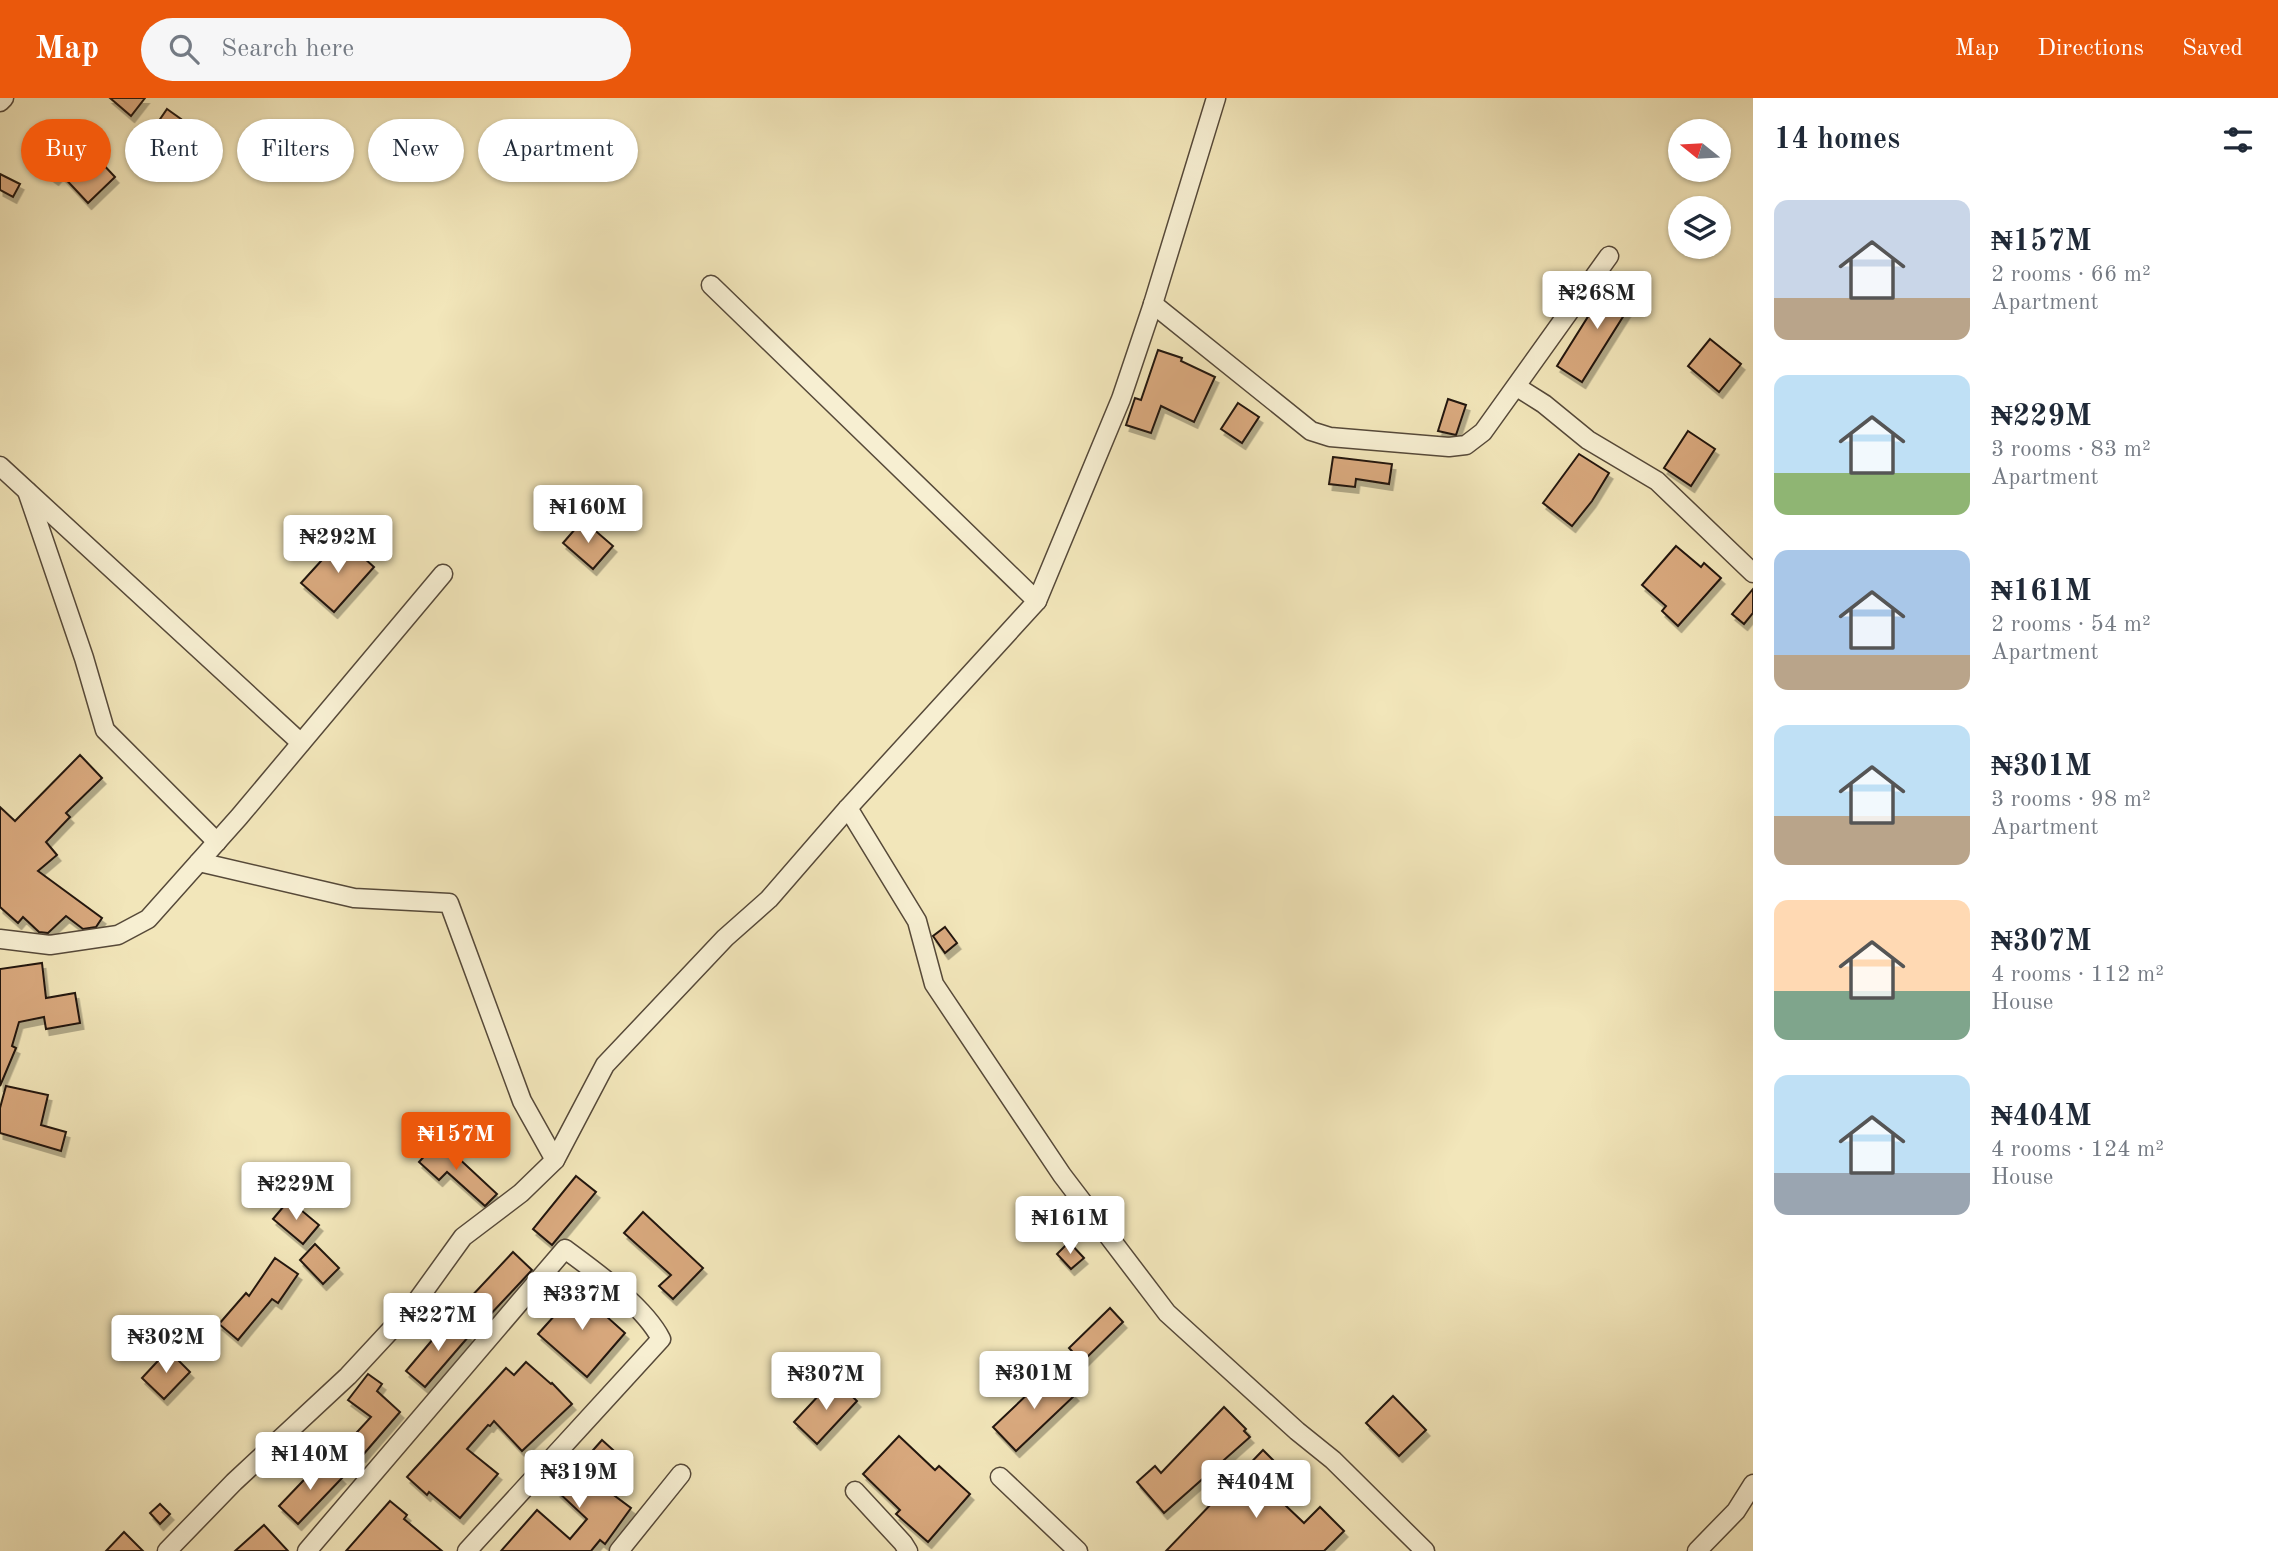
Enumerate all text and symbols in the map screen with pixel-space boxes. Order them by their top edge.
search box [141,18,631,81]
icon: search [165,30,203,68]
text: Map [35,33,99,66]
text: Search here [221,36,354,62]
text: Map [1955,37,1999,61]
text: Directions [2037,37,2144,61]
text: Saved [2182,37,2243,61]
chip: Buy [21,119,111,182]
chip: Rent [125,119,223,182]
chip: Filters [237,119,354,182]
chip: New [368,119,464,182]
chip: Apartment [478,119,638,182]
north arrow [1668,119,1731,182]
map controls [1668,119,1731,259]
icon: filters [2219,121,2257,159]
text: 14 homes [1774,125,1900,155]
button: layers [1668,196,1731,259]
text: ₦157M [1991,227,2092,257]
icon: home [1830,228,1914,312]
text: 2 rooms · 66 m² [1991,263,2151,286]
pin: ₦268M [1548,272,1646,331]
text: ₦268M [1558,282,1636,305]
text: Apartment [1991,291,2099,314]
text: ₦229M [1991,402,2092,432]
icon: home [1830,403,1914,487]
text: 3 rooms · 83 m² [1991,438,2151,461]
text: Apartment [1991,466,2099,489]
pin: ₦160M [539,486,637,545]
text: ₦160M [549,496,627,519]
pin: ₦292M [289,516,387,575]
text: ₦292M [299,526,377,549]
text: ₦161M [1991,577,2092,607]
icon: home [1830,578,1914,662]
text: 2 rooms · 54 m² [1991,613,2151,636]
text: Apartment [1991,641,2099,664]
text: ₦301M [1991,752,2092,782]
icon: home [1830,753,1914,837]
text: 3 rooms · 98 m² [1991,788,2151,811]
text: Apartment [1991,816,2099,839]
text: ₦307M [1991,927,2092,957]
icon: home [1830,928,1914,1012]
text: 4 rooms · 112 m² [1991,963,2164,986]
text: House [1991,991,2053,1014]
text: ₦404M [1991,1102,2092,1132]
icon: home [1830,1103,1914,1187]
pin: ₦157M [407,1112,505,1172]
text: ₦157M [417,1123,495,1146]
text: 4 rooms · 124 m² [1991,1138,2164,1161]
pin: ₦229M [247,1162,345,1222]
text: House [1991,1166,2053,1189]
text: ₦229M [257,1173,335,1196]
pin: ₦161M [1021,1196,1119,1256]
text: ₦161M [1031,1207,1109,1230]
pin: ₦337M [533,1272,631,1332]
text: ₦337M [543,1283,621,1306]
pin: ₦227M [389,1294,487,1353]
text: ₦227M [399,1304,477,1327]
pin: ₦302M [117,1316,215,1375]
text: ₦302M [127,1326,205,1349]
pin: ₦307M [777,1352,875,1412]
pin: ₦301M [985,1352,1083,1411]
text: ₦301M [995,1362,1073,1385]
text: ₦307M [787,1363,865,1386]
pin: ₦140M [261,1432,359,1492]
text: ₦140M [271,1443,349,1466]
pin: ₦319M [530,1450,628,1510]
pin: ₦404M [1207,1460,1305,1520]
text: ₦319M [540,1461,618,1484]
text: ₦404M [1217,1471,1295,1494]

